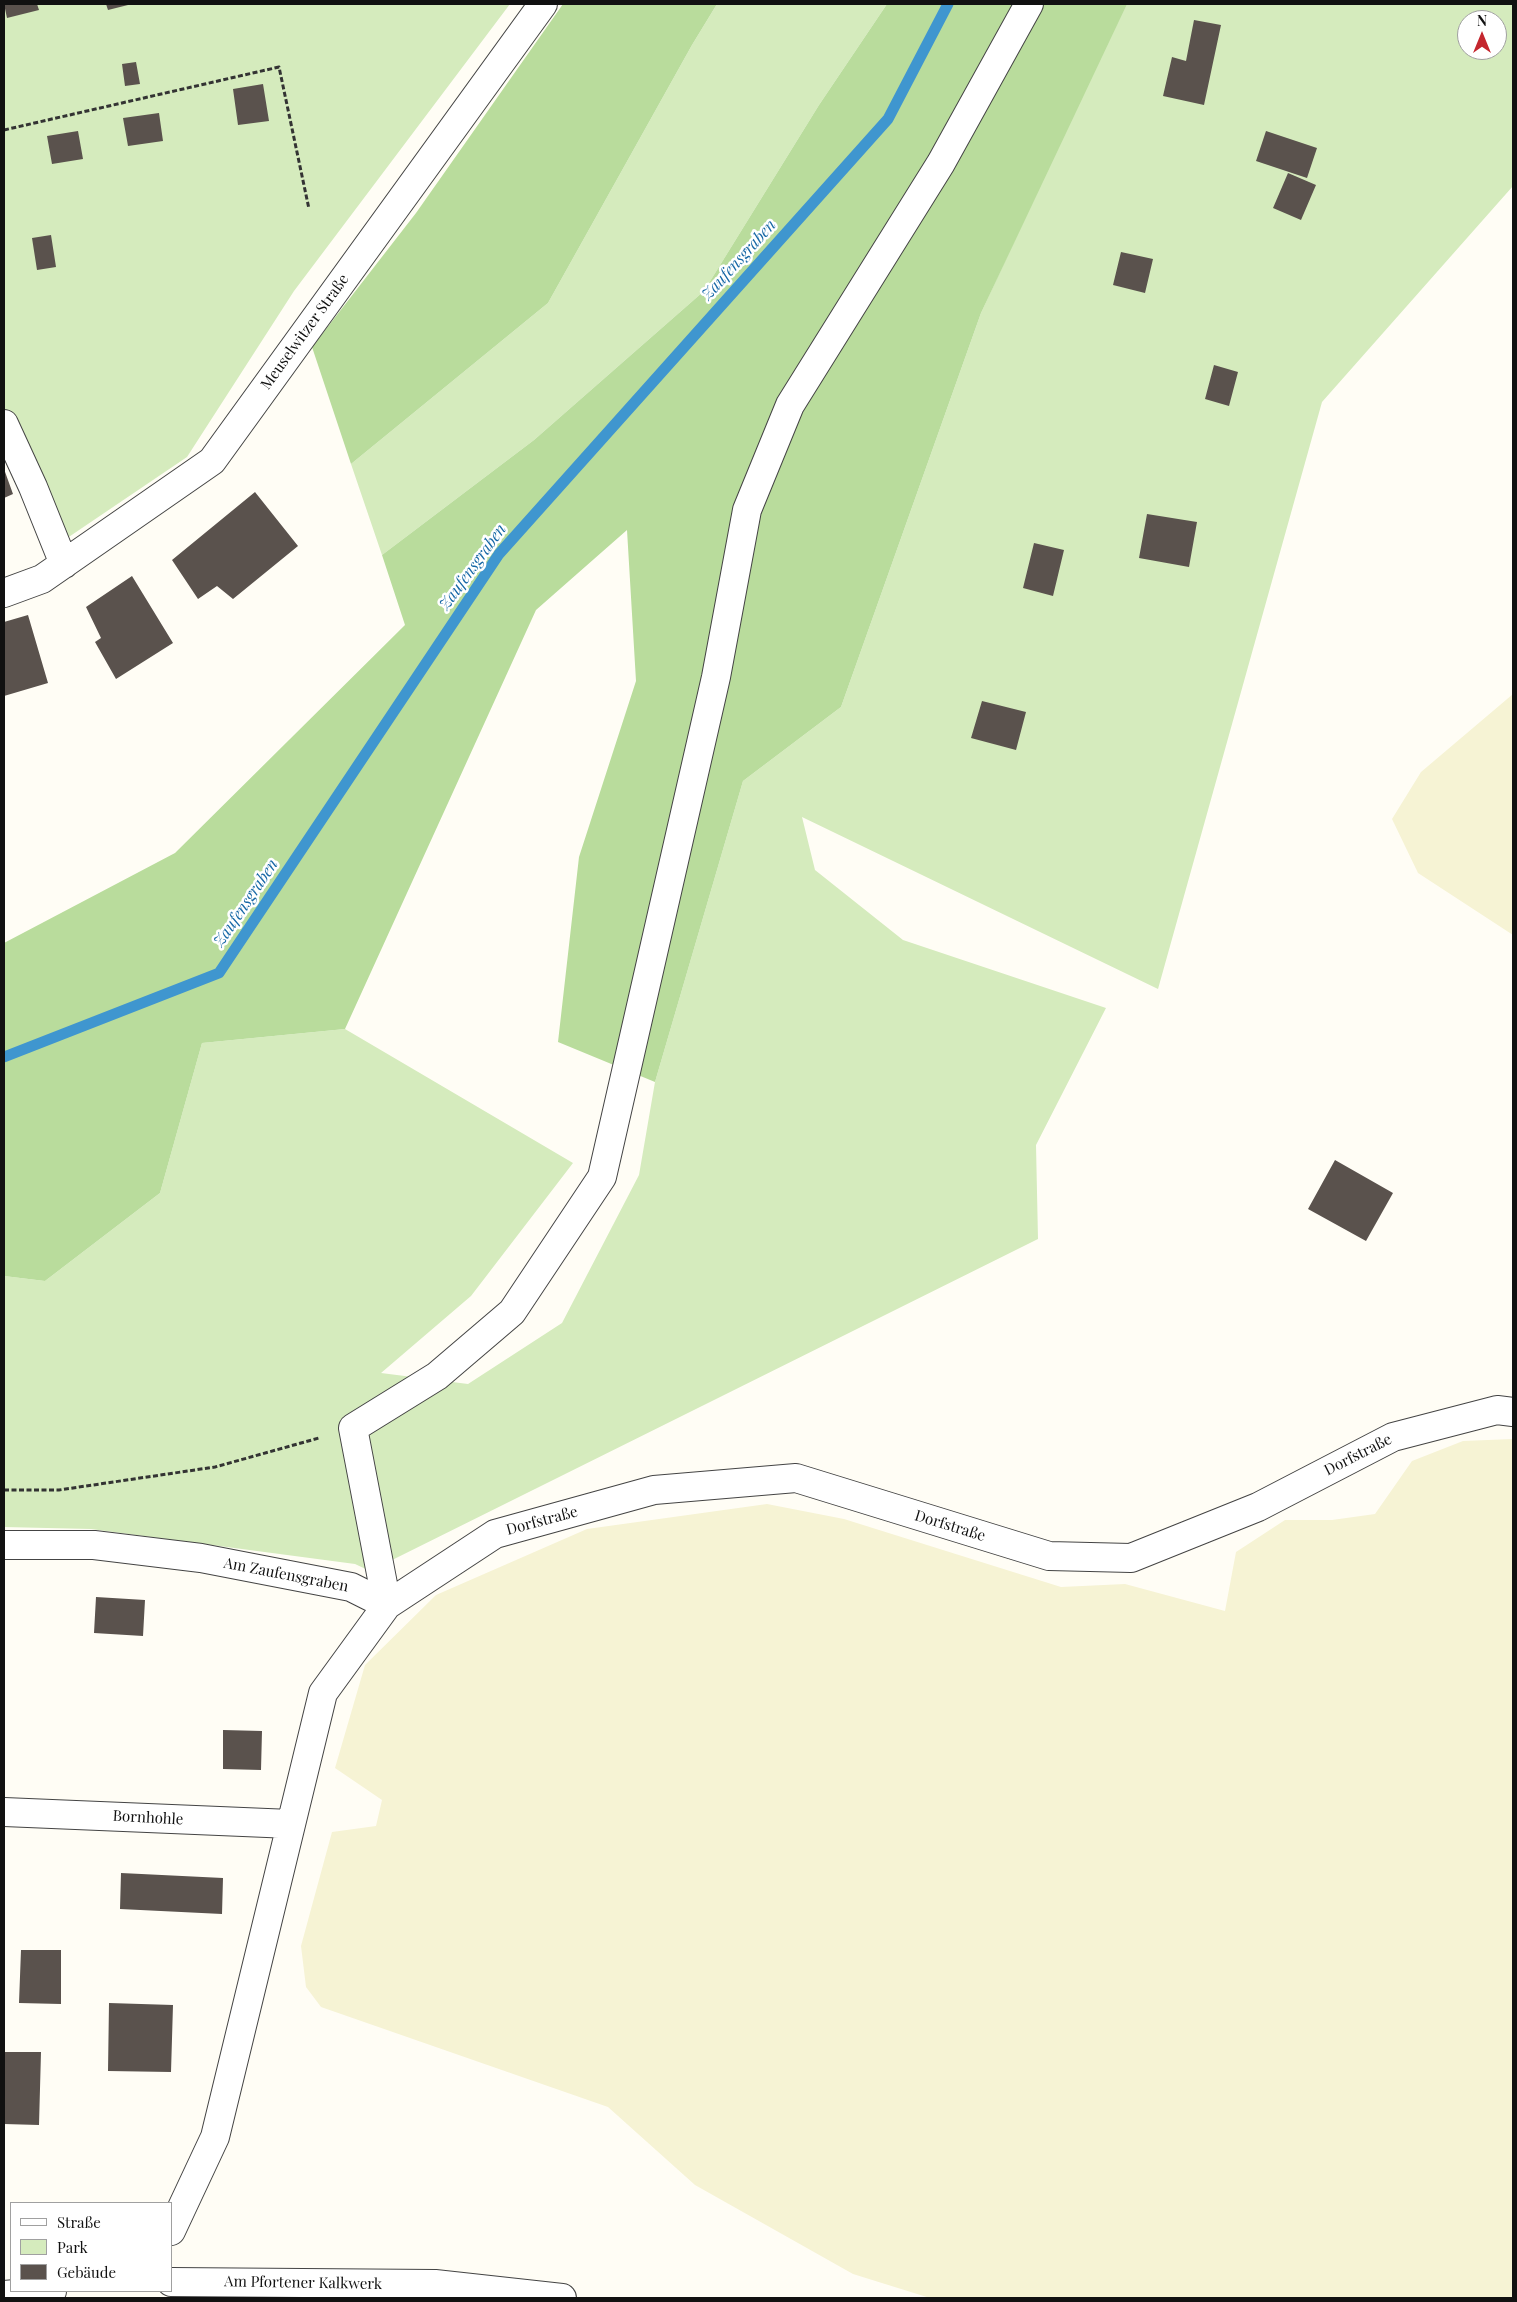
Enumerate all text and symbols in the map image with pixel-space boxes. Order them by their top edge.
north arrow [1457,10,1507,60]
text: N [1477,11,1487,30]
water label: Zaufensgraben [698,216,780,304]
street label: Meuselwitzer Straße [257,271,353,393]
water label: Zaufensgraben [435,520,511,614]
water label: Zaufensgraben [210,856,282,950]
street label: Dorfstraße [1321,1430,1395,1480]
street label: Dorfstraße [504,1503,580,1539]
street label: Dorfstraße [912,1507,988,1545]
street label: Am Zaufensgraben [222,1554,350,1596]
street label: Bornhohle [112,1807,184,1829]
legend [10,2202,172,2292]
text: Straße [57,2212,101,2232]
text: Park [57,2237,88,2257]
text: Gebäude [57,2262,116,2282]
street label: Am Pfortener Kalkwerk [224,2273,382,2293]

